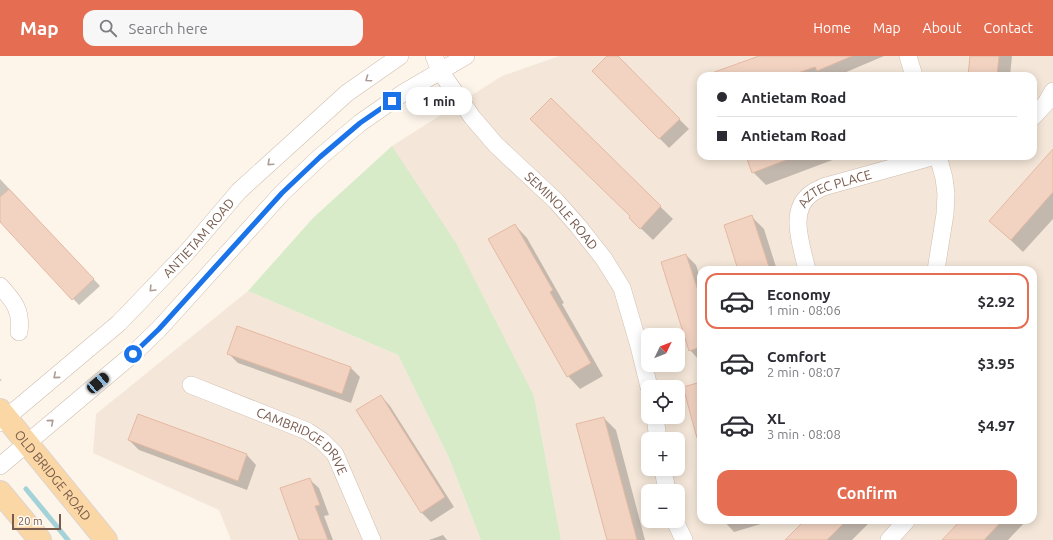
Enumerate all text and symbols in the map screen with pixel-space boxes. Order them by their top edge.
search box [83,10,363,46]
text: Map [20,17,59,39]
icon: search [97,17,119,39]
text: Search here [129,20,208,37]
text: Home [813,20,851,36]
text: Map [873,20,901,36]
text: About [923,20,962,36]
text: Contact [984,20,1033,36]
one-way arrow [365,74,372,82]
callout: 1 min [406,87,472,115]
text: Antietam Road [741,89,846,106]
route end [383,92,401,110]
text: 1 min [423,94,455,108]
text: Antietam Road [741,127,846,144]
one-way arrow [267,159,275,166]
street label: AZTEC PLACE [795,167,873,210]
street label: SEMINOLE ROAD [522,169,601,252]
street label: ANTIETAM ROAD [160,195,237,280]
icon: car [719,283,755,319]
one-way arrow [149,284,157,292]
text: Economy [767,286,831,303]
text: $2.92 [977,293,1015,310]
text: 1 min · 08:06 [767,303,841,317]
north arrow [641,328,685,372]
map controls [641,328,685,528]
route start [124,345,142,363]
icon: car [719,345,755,381]
text: Comfort [767,348,826,365]
text: $3.95 [977,355,1015,372]
text: 2 min · 08:07 [767,365,841,379]
one-way arrow [53,371,61,378]
car [85,371,111,395]
button: locate [641,380,685,424]
street label: CAMBRIDGE DRIVE [254,405,350,477]
icon: car [719,407,755,443]
text: XL [767,410,785,427]
text: $4.97 [977,417,1015,434]
one-way arrow [47,420,54,427]
street label: OLD BRIDGE ROAD [12,427,94,523]
text: 3 min · 08:08 [767,427,841,441]
button: + [641,432,685,476]
button: Confirm [717,470,1017,516]
button: − [641,484,685,528]
scale bar [12,512,61,531]
text: 20 m [18,515,42,527]

